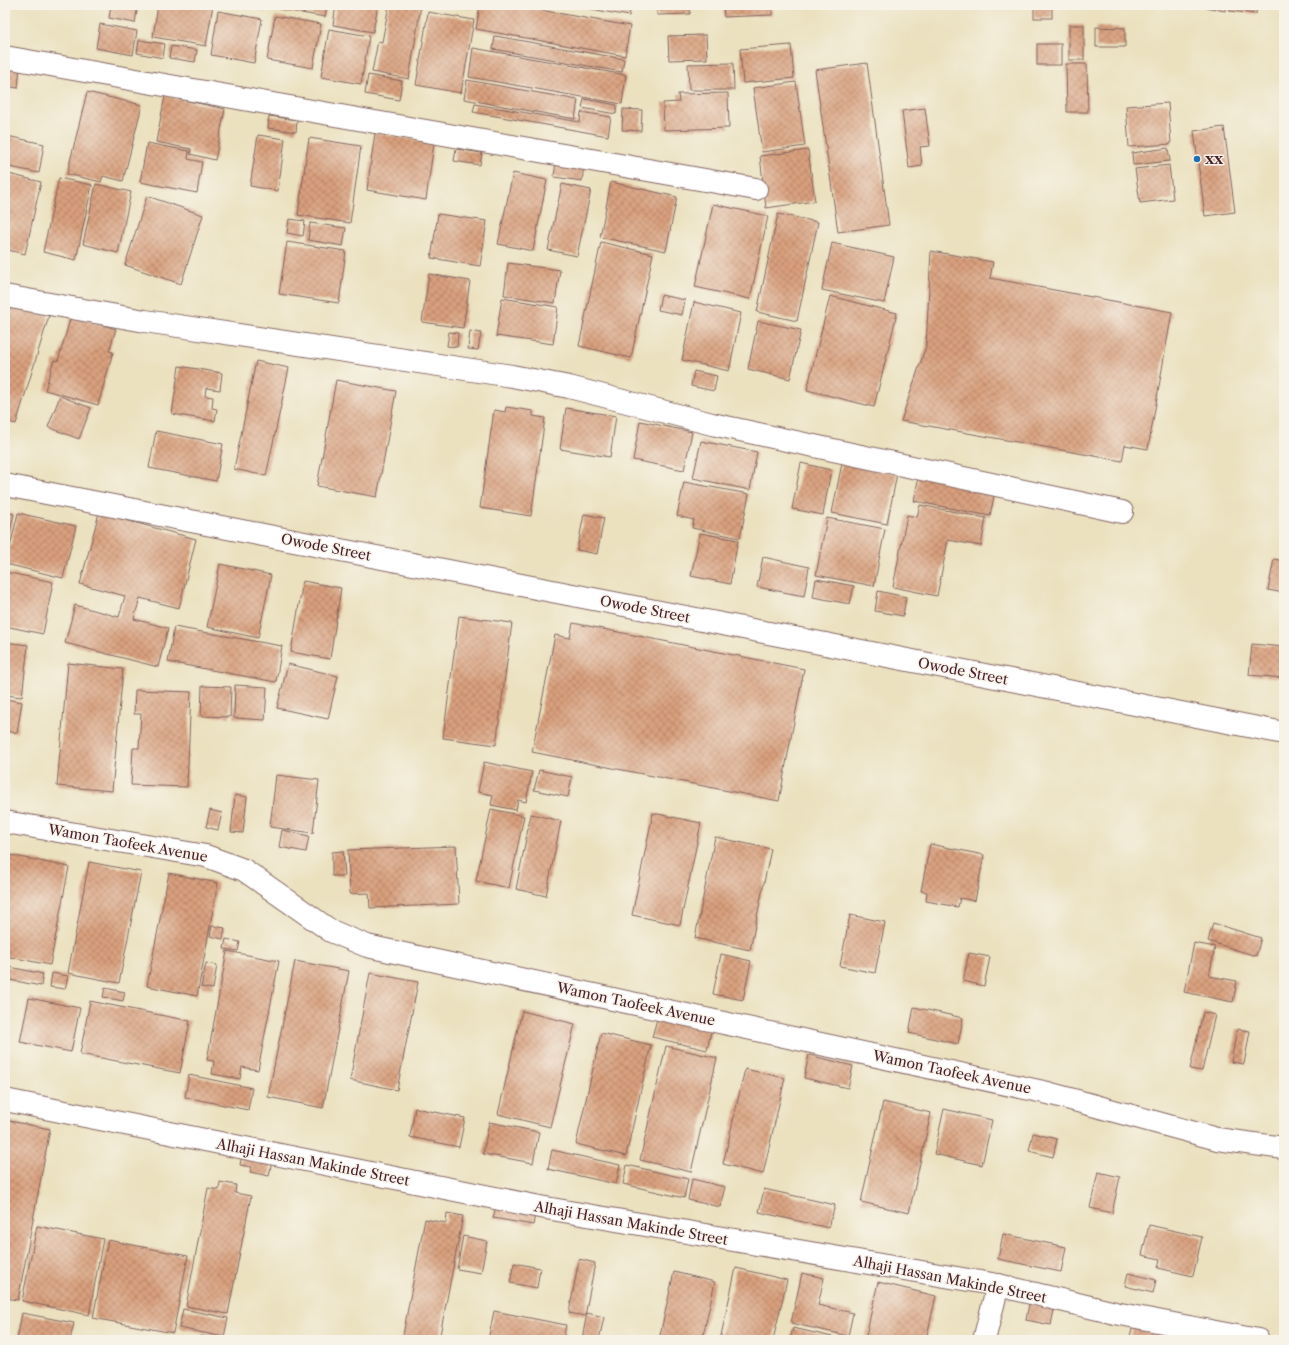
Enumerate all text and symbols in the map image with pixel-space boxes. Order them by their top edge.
place label: xx [1205,150,1224,168]
marker: xx [1192,154,1202,164]
street label: Owode Street [280,529,373,565]
street label: Owode Street [599,591,692,627]
street label: Owode Street [917,653,1010,689]
street label: Wamon Taofeek Avenue [46,820,209,866]
street label: Wamon Taofeek Avenue [554,978,717,1030]
street label: Wamon Taofeek Avenue [870,1046,1033,1098]
street label: Alhaji Hassan Makinde Street [214,1134,411,1190]
street label: Alhaji Hassan Makinde Street [532,1197,729,1249]
street label: Alhaji Hassan Makinde Street [851,1251,1048,1307]

